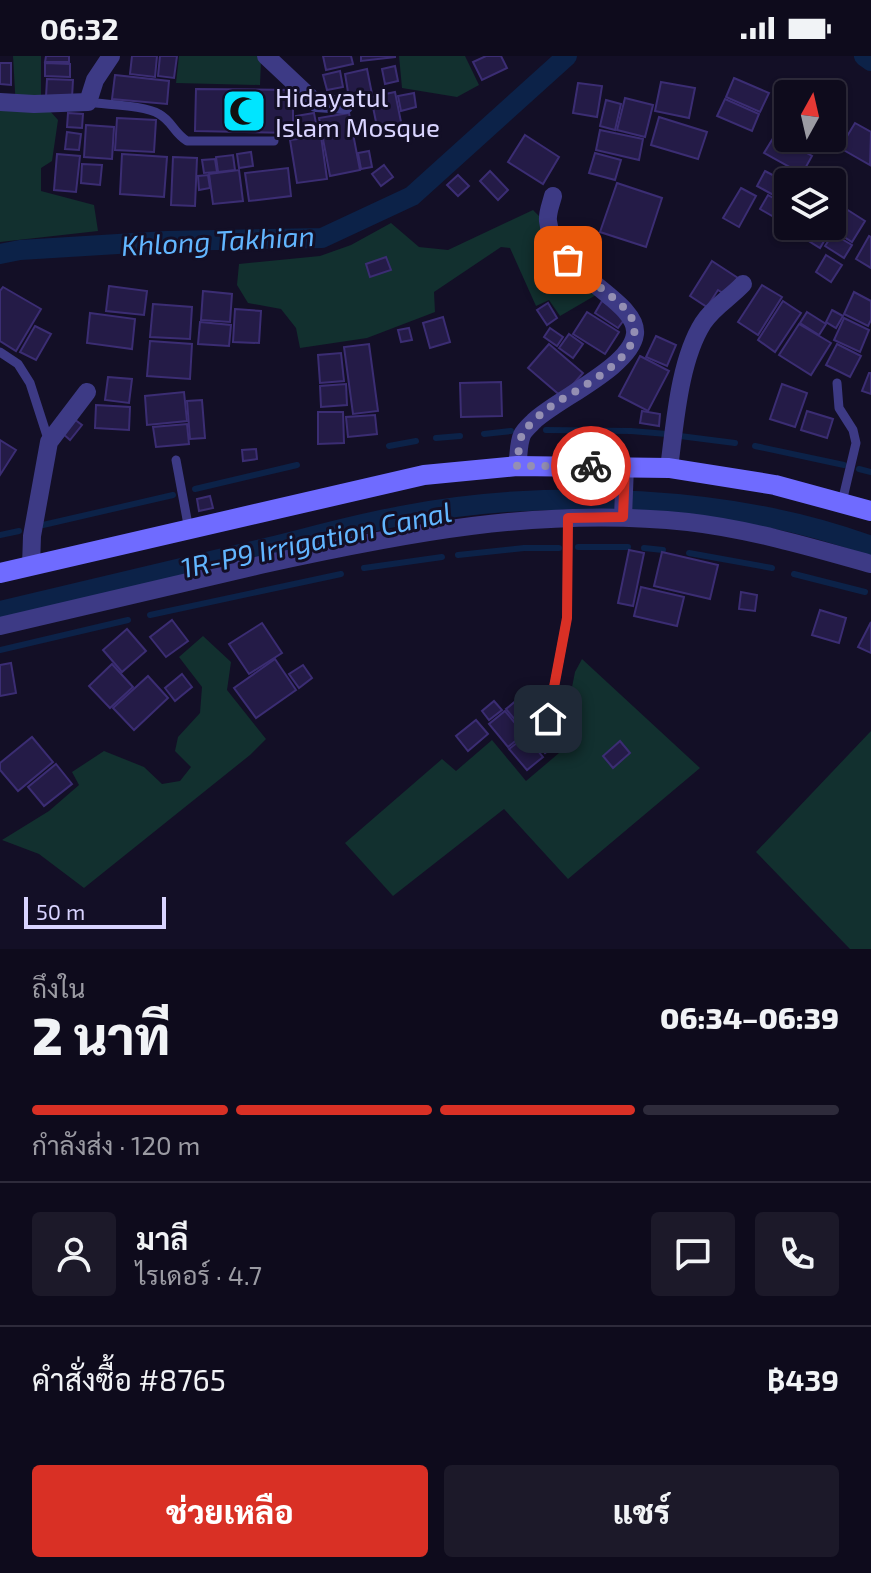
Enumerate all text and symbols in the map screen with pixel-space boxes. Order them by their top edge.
text: 06:32 [40,10,119,46]
north arrow [774,80,846,152]
map controls [774,80,846,240]
place label: Hidayatul Islam Mosque [275,81,440,142]
mosque icon: Hidayatul Islam Mosque [220,87,268,135]
button: layers [774,168,846,240]
water label: Khlong Takhian [120,218,316,262]
pin [534,226,602,294]
icon: bag [546,238,590,282]
courier [551,426,631,506]
icon: bike [569,444,613,488]
water label: 1R-P9 Irrigation Canal [177,494,455,584]
pin [514,685,582,753]
icon: home [526,697,570,741]
scale bar [24,893,166,929]
text: 50 m [36,898,85,924]
text: ถึงใน [32,972,85,1003]
text: 06:34–06:39 [660,999,839,1035]
text: 2 นาที [32,1003,170,1065]
text: กำลังส่ง · 120 m [32,1129,200,1160]
button: person [32,1212,116,1296]
button: chat [651,1212,735,1296]
button: phone [755,1212,839,1296]
text: มาลี [136,1220,188,1256]
text: ไรเดอร์ · 4.7 [136,1259,262,1290]
text: คำสั่งซื้อ #8765 [32,1361,226,1397]
text: ฿439 [767,1361,839,1397]
button: ช่วยเหลือ [32,1465,428,1557]
button: แชร์ [444,1465,839,1557]

